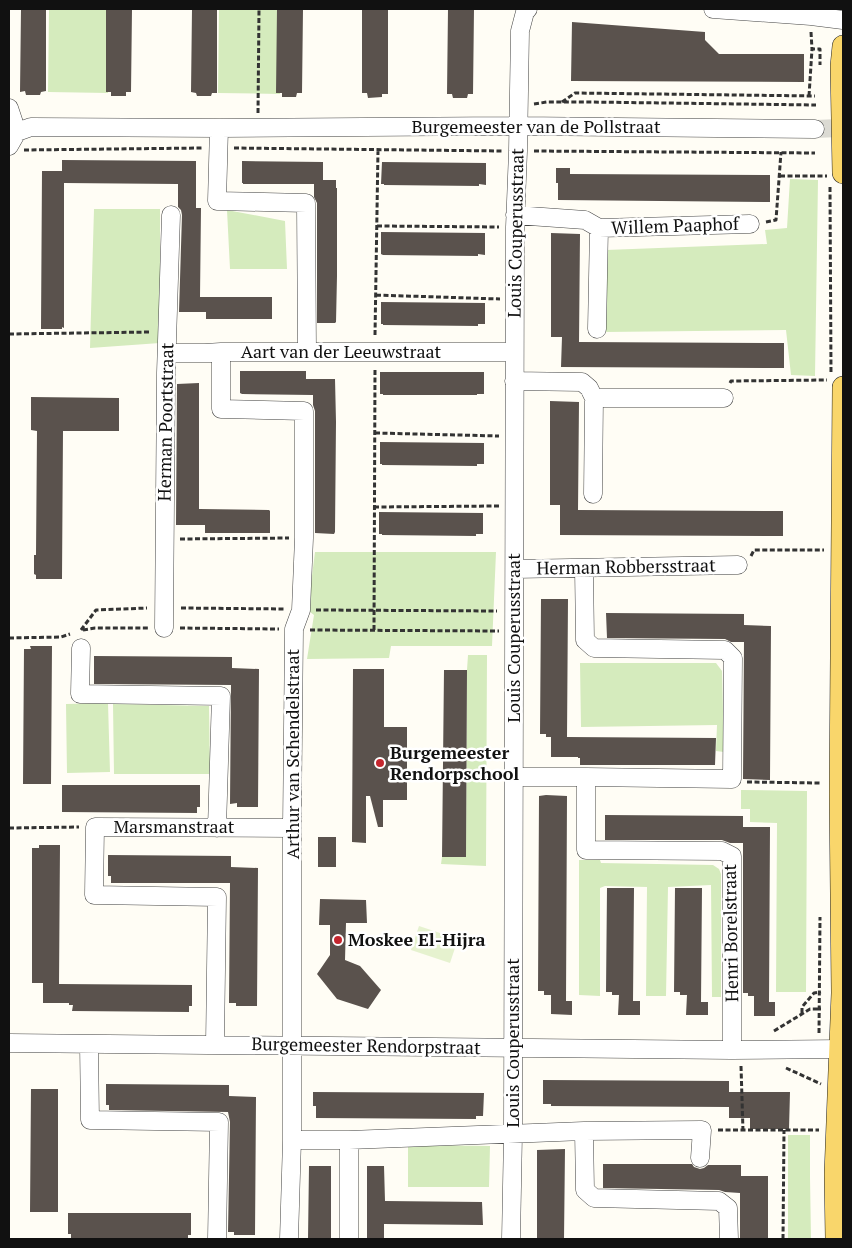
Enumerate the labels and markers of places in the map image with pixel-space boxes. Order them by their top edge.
place label: Burgemeester Rendorpschool [390,740,519,785]
marker: Burgemeester Rendorpschool [374,757,386,769]
place label: Moskee El-Hijra [348,927,486,951]
marker: Moskee El-Hijra [332,934,344,946]

